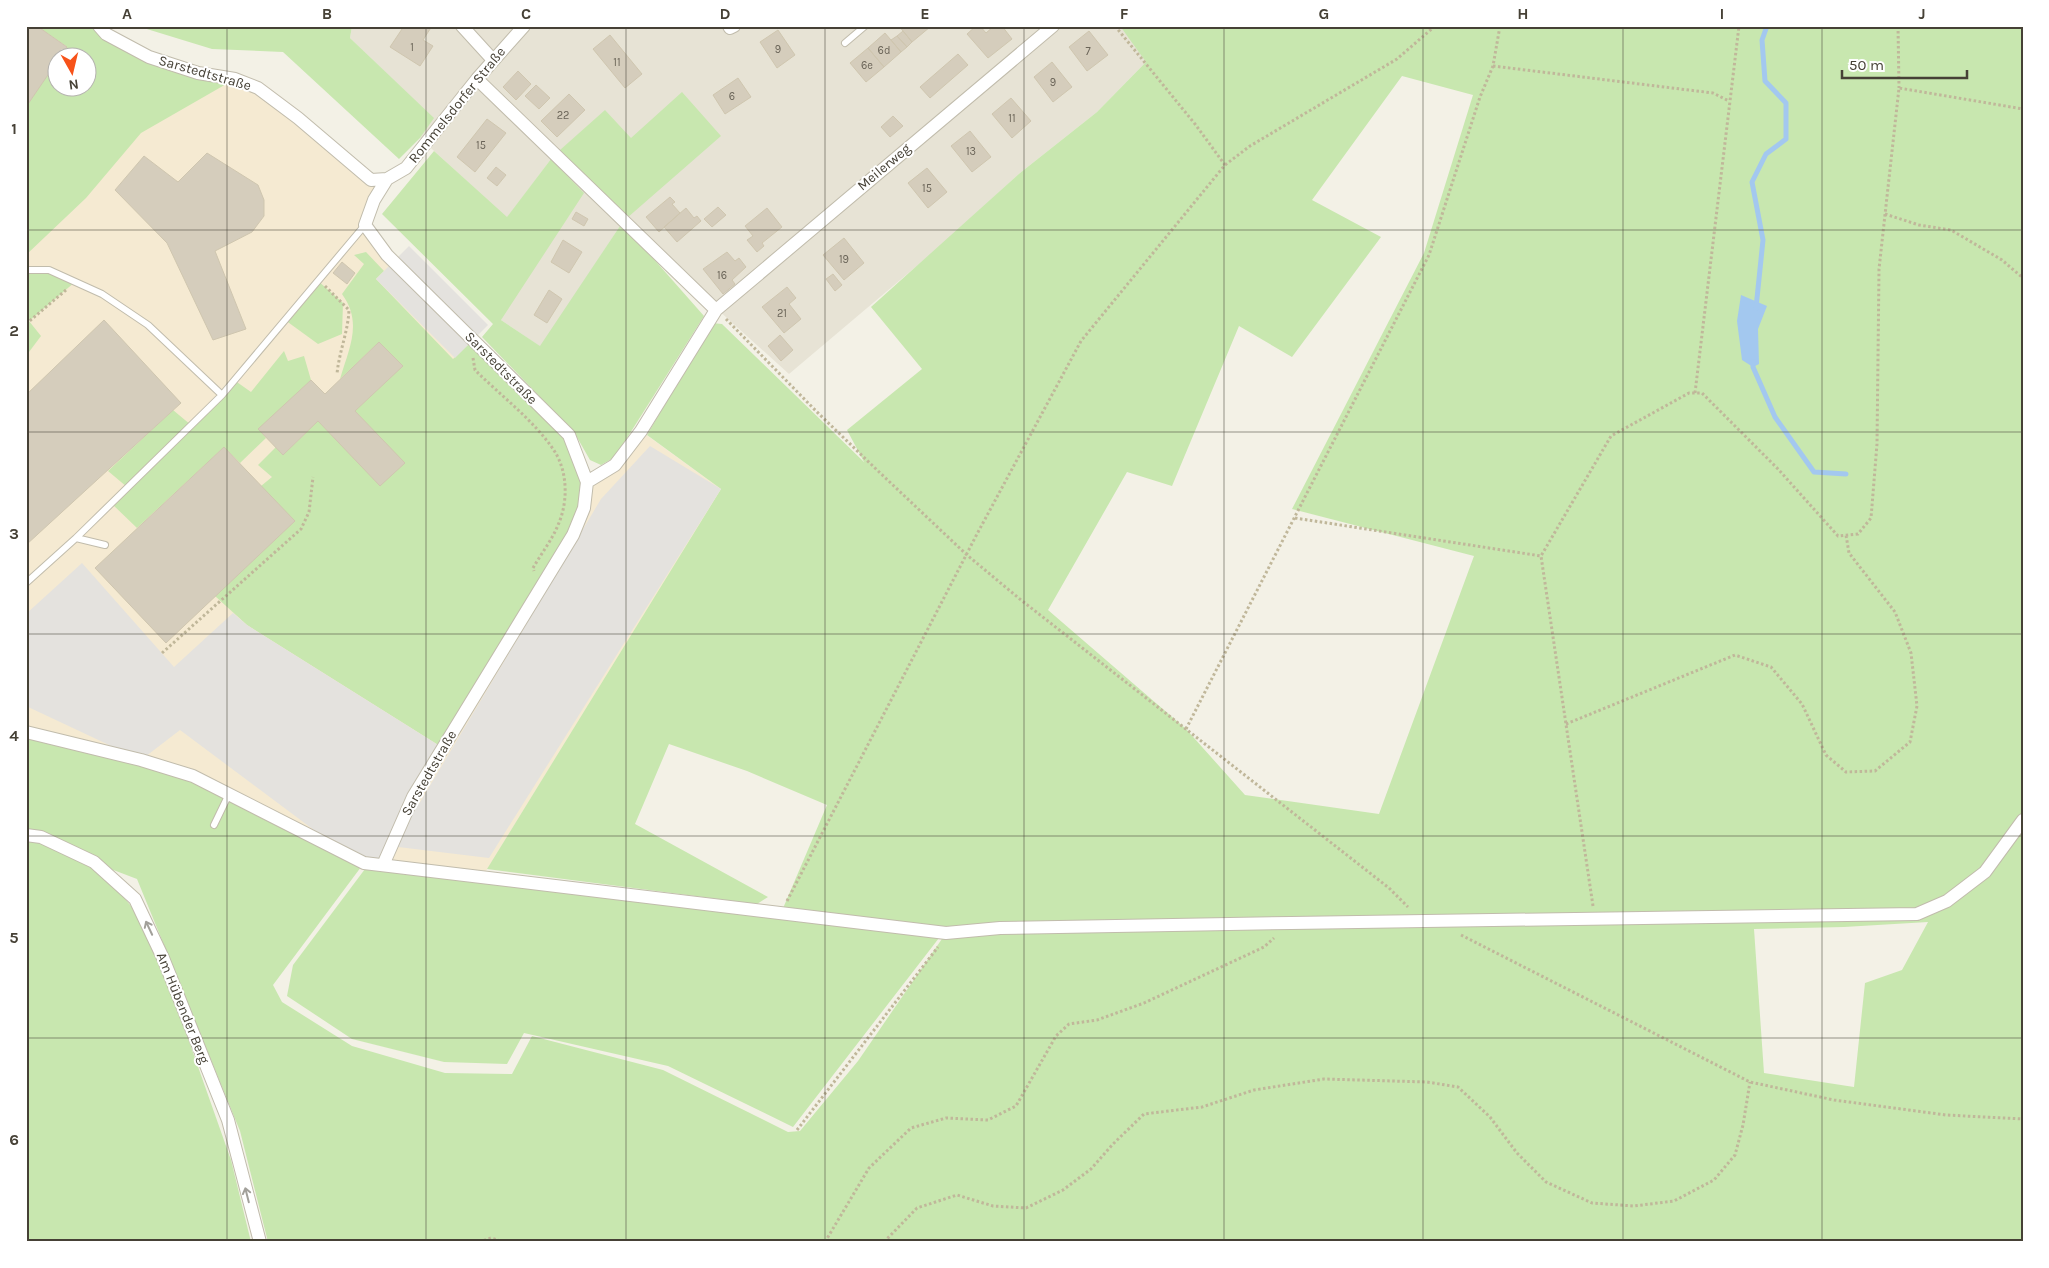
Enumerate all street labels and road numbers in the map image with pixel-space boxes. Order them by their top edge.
street label: Rommelsdorfer Straße [405,43,509,167]
street label: Sarstedtstraße [157,52,253,94]
street label: Meilerweg [854,140,914,194]
street label: Sarstedtstraße [461,328,541,408]
street label: Sarstedtstraße [398,727,460,819]
street label: Am Hübender Berg [153,950,213,1066]

